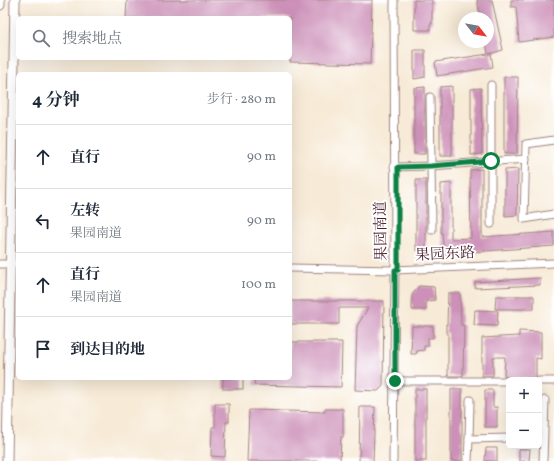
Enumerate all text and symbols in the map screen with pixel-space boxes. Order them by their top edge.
north arrow [458,12,494,48]
search box [16,16,292,60]
icon: search [30,27,52,49]
text: 搜索地点 [62,29,122,50]
text: 4 分钟 [32,89,80,112]
text: 步行 · 280 m [207,91,276,109]
icon: ahead [32,146,54,168]
text: 直行 [70,148,100,169]
text: 90 m [247,148,276,166]
route start [482,152,500,170]
text: 左转 [70,201,100,222]
street label: 果园南道 [371,201,393,261]
icon: left [32,210,54,232]
text: 90 m [247,212,276,230]
text: 果园南道 [70,225,122,243]
street label: 果园东路 [414,243,476,267]
text: 直行 [70,265,100,286]
icon: ahead [32,274,54,296]
text: 100 m [241,276,276,294]
text: 果园南道 [70,289,122,307]
icon: arrive [32,338,54,360]
text: 到达目的地 [70,340,145,361]
route end [386,372,404,390]
map controls [506,377,542,449]
button: + [506,377,542,413]
button: − [506,413,542,449]

